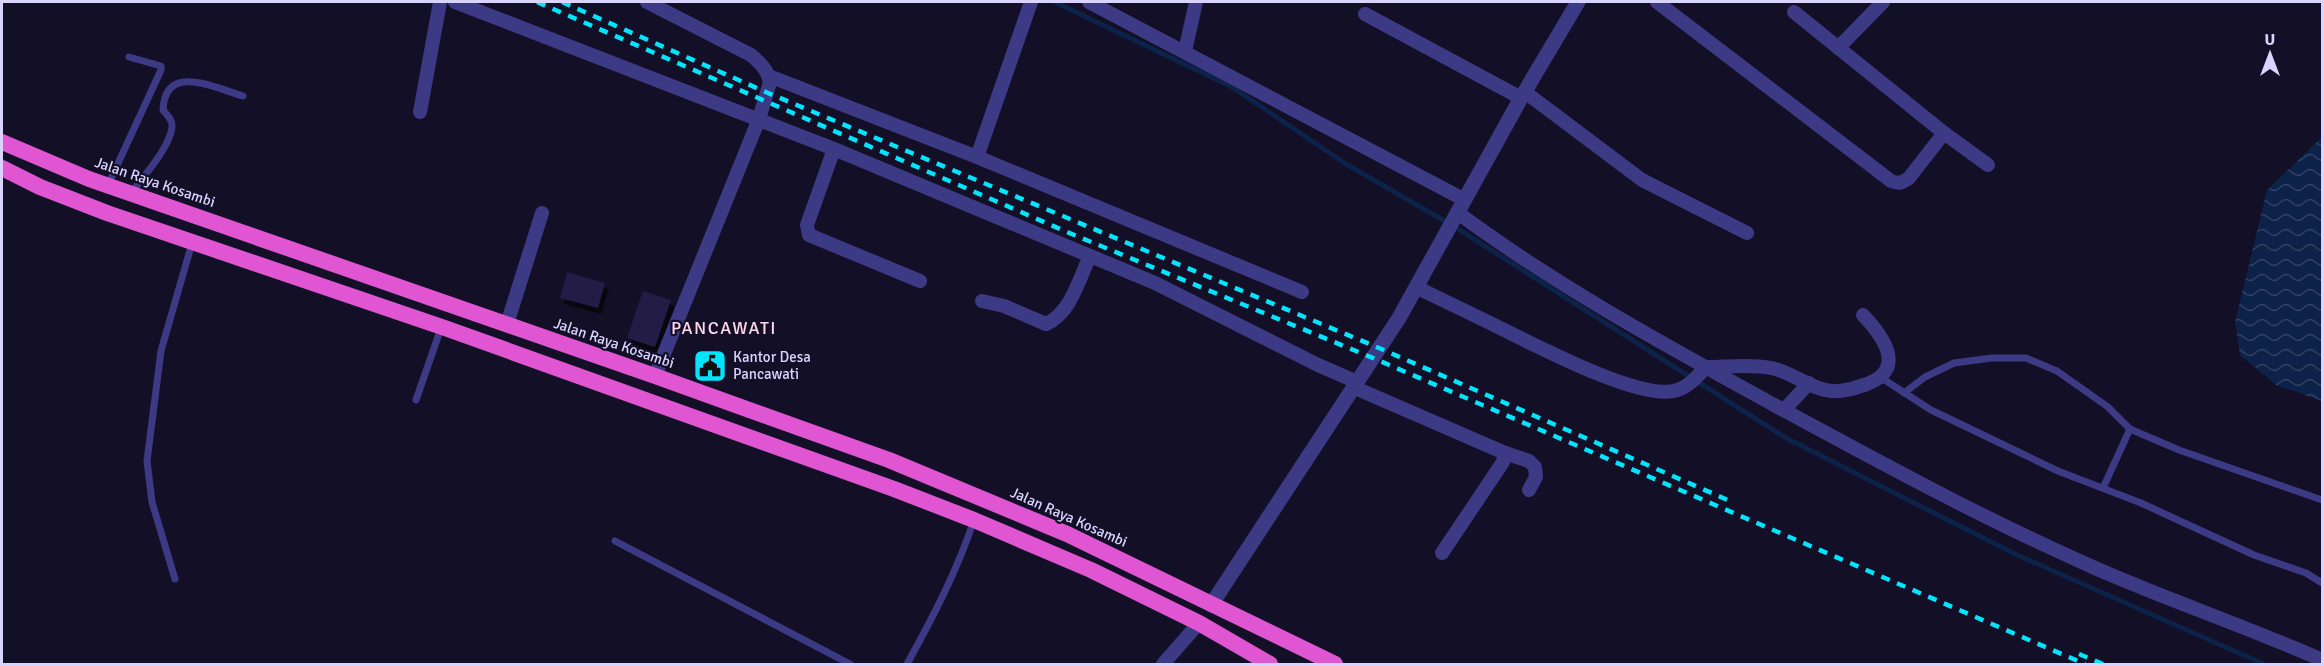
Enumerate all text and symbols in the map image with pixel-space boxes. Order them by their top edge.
north arrow [2240,24,2300,84]
text: U [2265,30,2275,50]
street label: Jalan Raya Kosambi [92,153,218,211]
street label: Jalan Raya Kosambi [551,314,677,372]
district label: PANCAWATI [671,317,777,339]
public building icon: Kantor Desa Pancawati [692,348,728,384]
place label: Kantor Desa Pancawati [733,348,811,383]
street label: Jalan Raya Kosambi [1008,483,1130,551]

